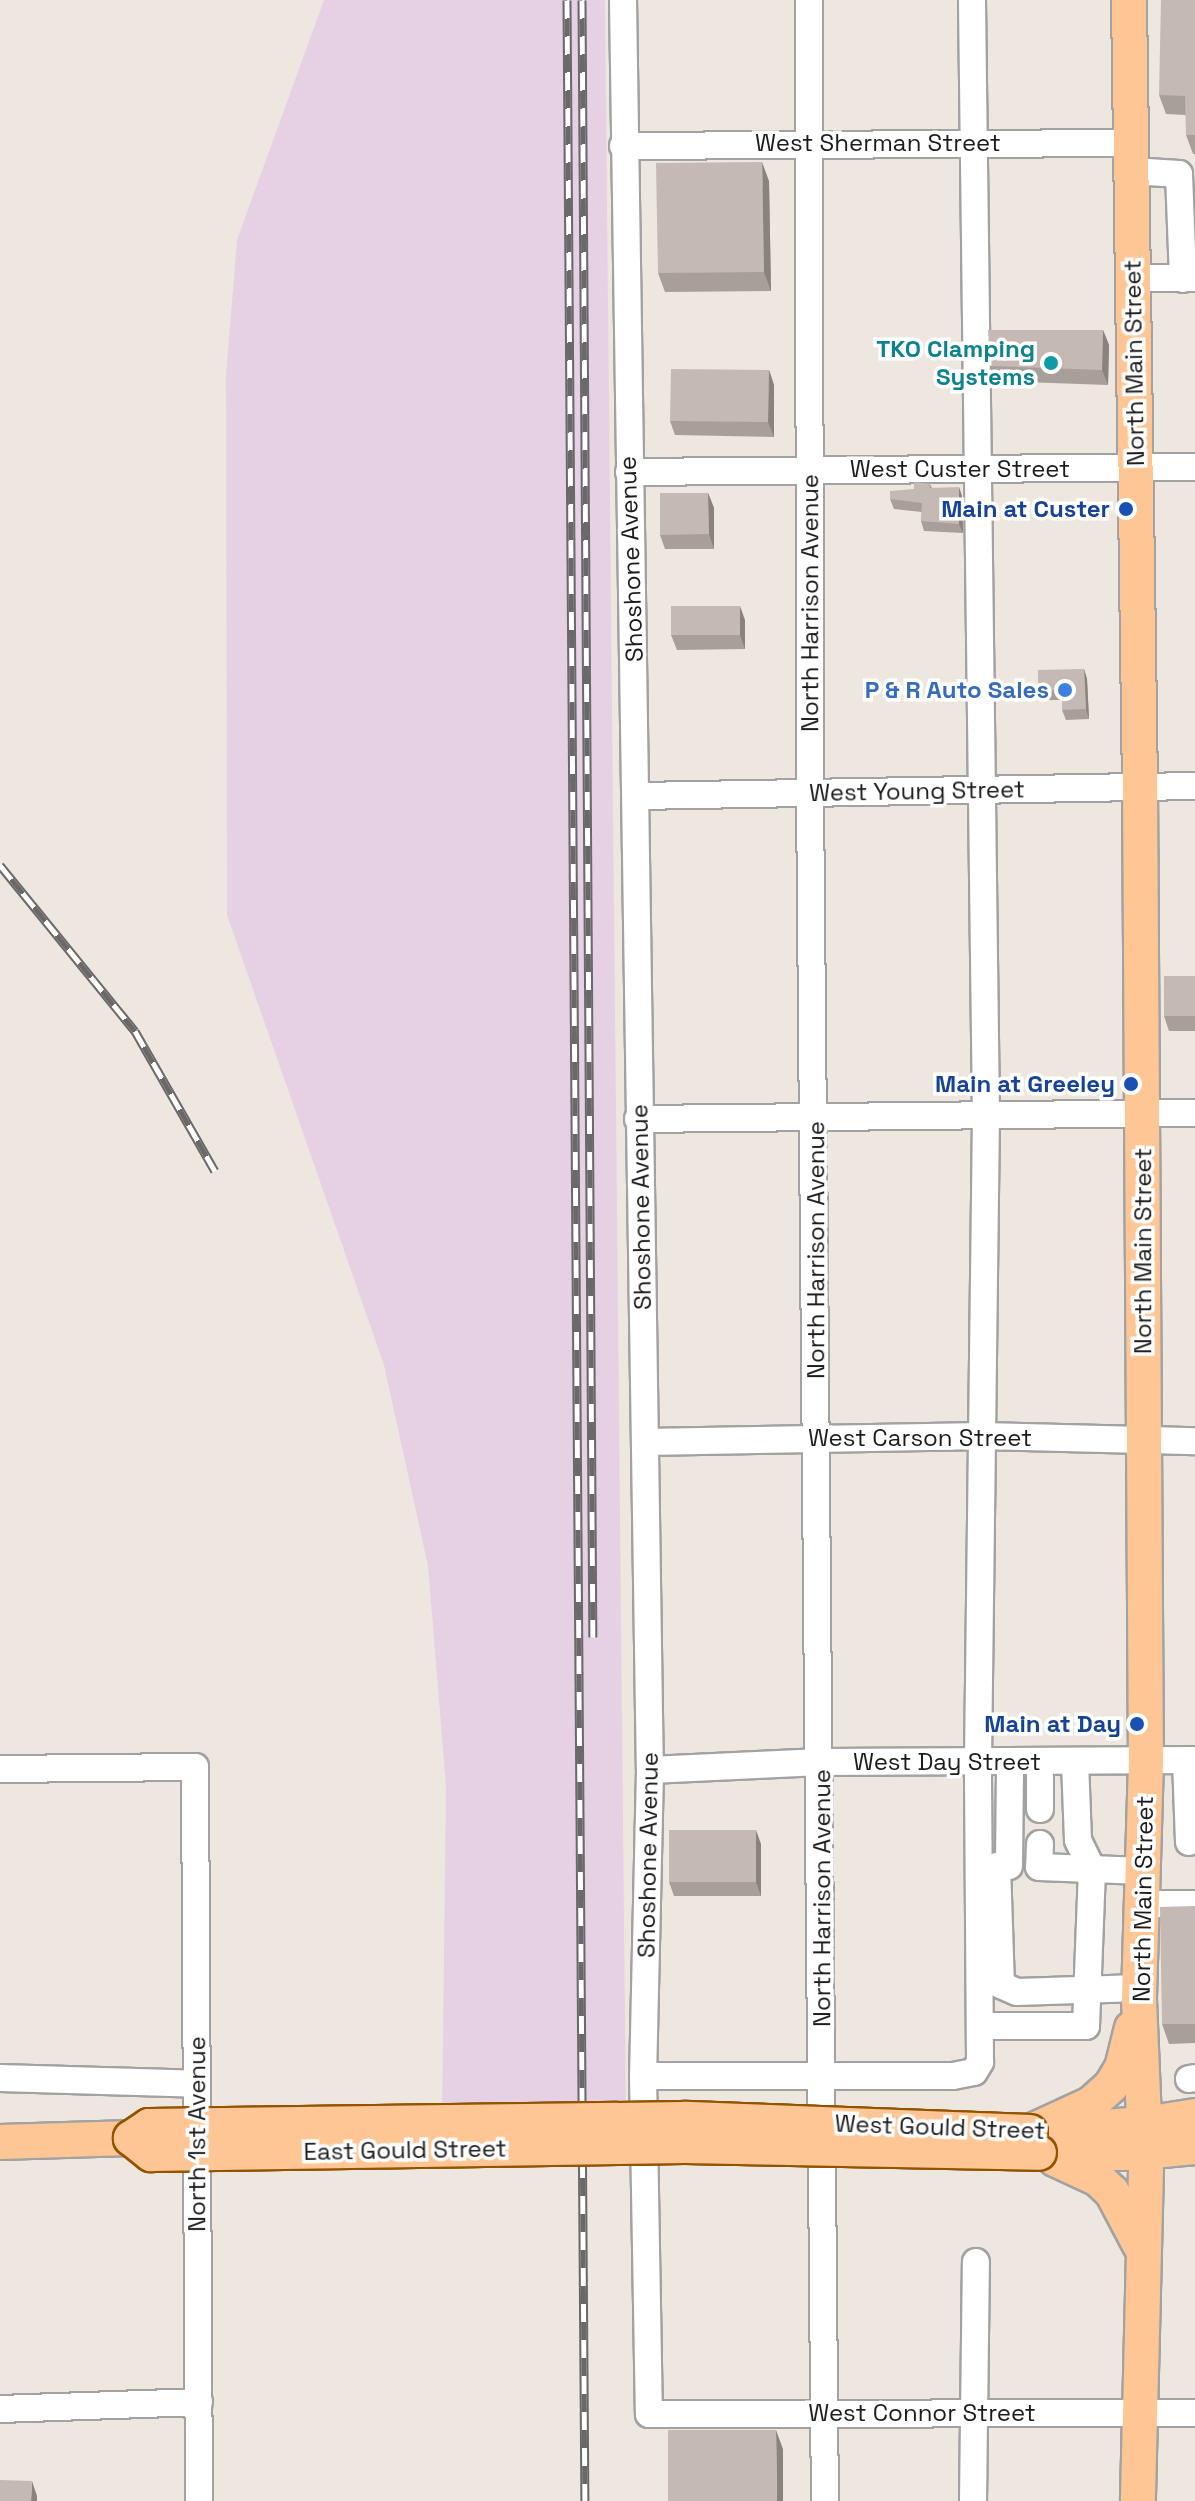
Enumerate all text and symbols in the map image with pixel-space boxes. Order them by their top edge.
street label: West Sherman Street [755,129,1001,157]
street label: North Main Street [1118,260,1150,466]
place label: TKO Clamping Systems [876,335,1035,391]
marker: TKO Clamping Systems [1042,354,1060,372]
street label: Shoshone Avenue [613,455,649,663]
street label: West Custer Street [850,455,1070,483]
street label: North Harrison Avenue [796,474,824,732]
place label: Main at Custer [941,495,1110,523]
marker: Main at Custer [1117,500,1135,518]
place label: P & R Auto Sales [864,676,1049,704]
marker: P & R Auto Sales [1056,681,1074,699]
street label: West Young Street [809,775,1025,807]
place label: Main at Greeley [935,1070,1115,1098]
marker: Main at Greeley [1122,1075,1140,1093]
street label: Shoshone Avenue [625,1104,657,1310]
street label: North Harrison Avenue [802,1121,830,1379]
street label: North Main Street [1129,1148,1157,1354]
street label: West Carson Street [808,1424,1032,1452]
place label: Main at Day [984,1710,1121,1738]
marker: Main at Day [1128,1715,1146,1733]
street label: West Day Street [853,1748,1041,1776]
street label: Shoshone Avenue [632,1752,664,1958]
street label: North Harrison Avenue [808,1769,836,2027]
street label: North Main Street [1127,1796,1159,2002]
street label: North 1st Avenue [183,2036,211,2232]
street label: West Gould Street [834,2109,1046,2145]
street label: East Gould Street [303,2134,507,2166]
street label: West Connor Street [808,2399,1036,2427]

